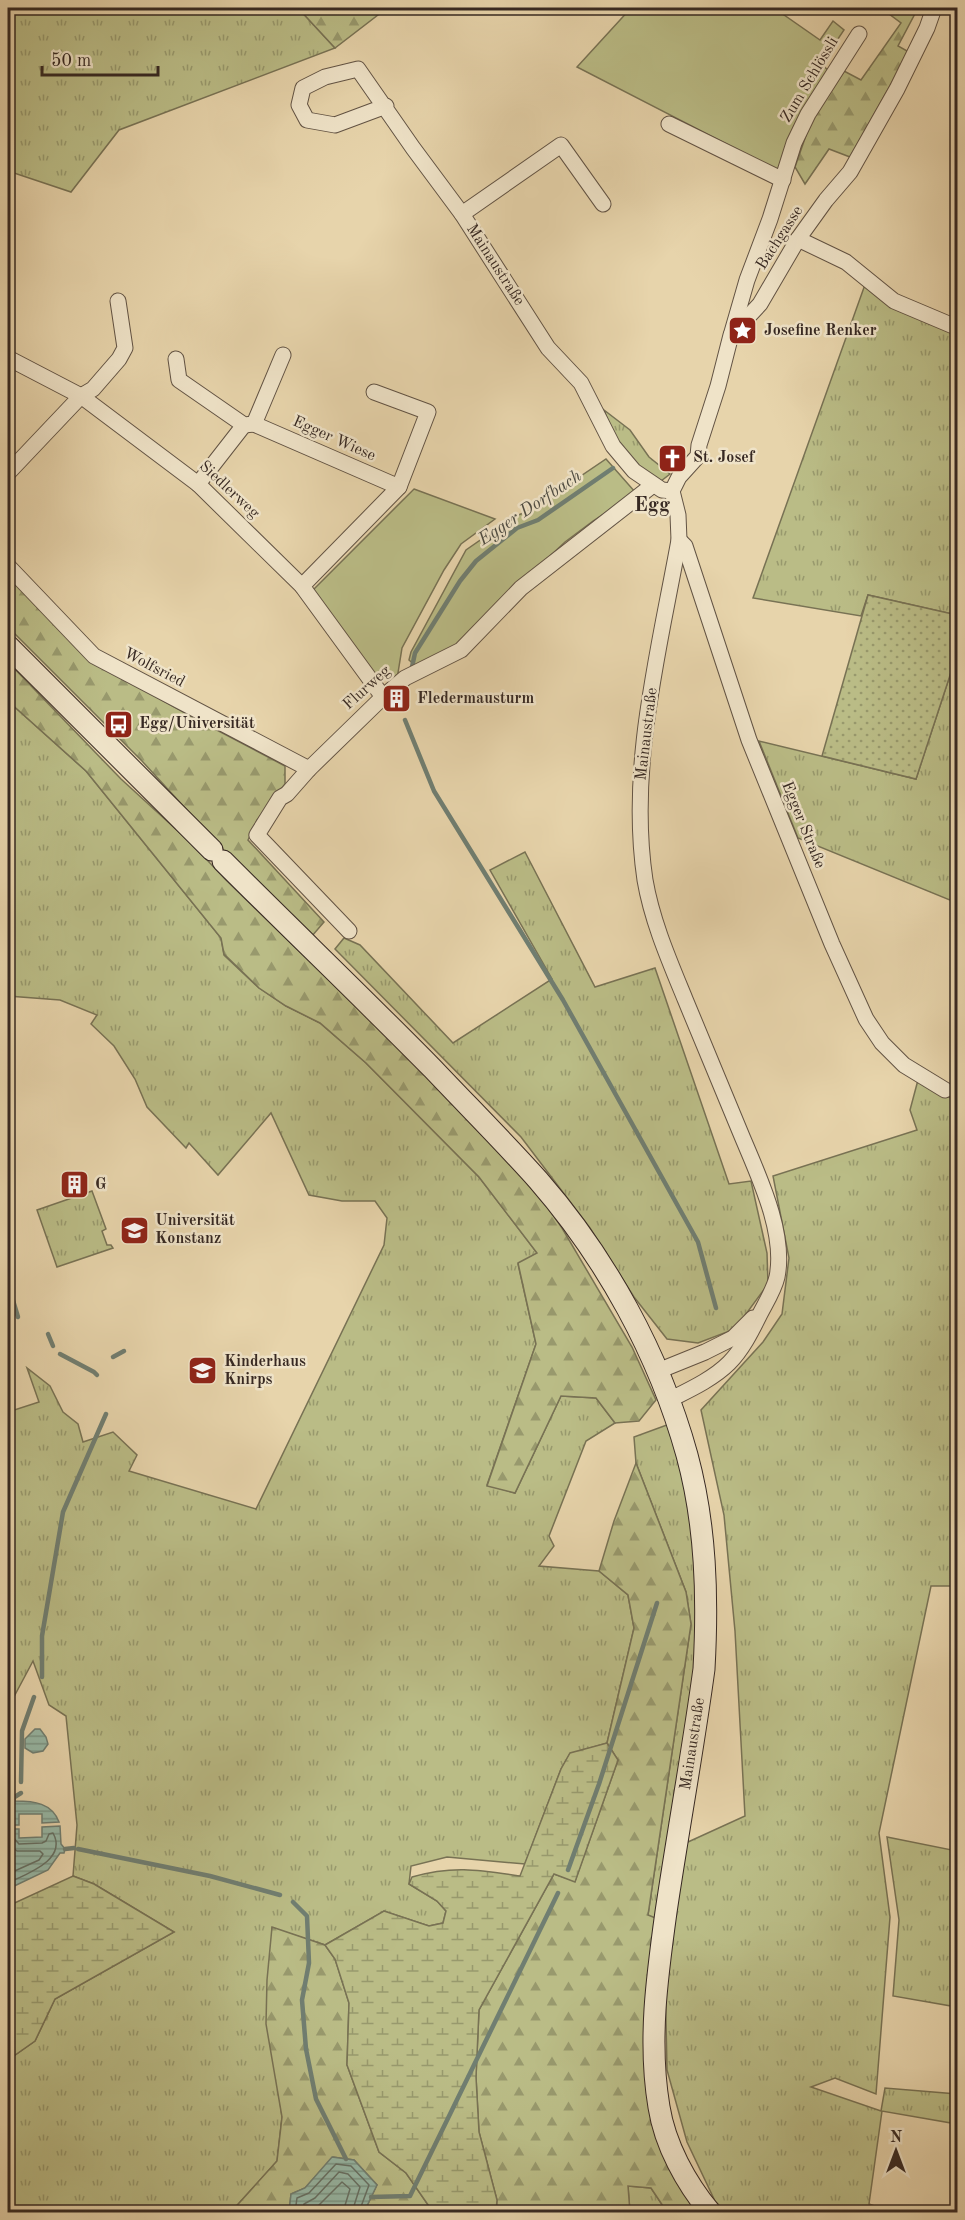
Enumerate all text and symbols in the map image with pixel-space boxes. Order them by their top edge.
street label: Zum Schlössli [778,35,842,125]
scale bar [42,39,158,77]
text: 50 m [51,52,91,70]
street label: Bachgasse [754,203,806,273]
street label: Mainaustraße [463,221,527,309]
place icon: Josefine Renker [727,315,759,347]
place label: Josefine Renker [764,323,877,339]
street label: Egger Wiese [290,414,378,464]
church icon: St. Josef [656,442,688,474]
place label: St. Josef [693,450,756,466]
street label: Siedlerweg [196,458,262,522]
water label: Egger Dorfbach [474,467,585,550]
district label: Egg [634,496,670,516]
street label: Wolfsried [121,645,187,691]
street label: Flurweg [340,662,394,713]
building icon: Fledermausturm [380,683,412,715]
street label: Mainaustraße [633,687,661,781]
place label: Fledermausturm [417,691,534,707]
bus stop icon: Egg/Universität [102,708,134,740]
place label: Egg/Universität [139,716,255,732]
street label: Egger Straße [778,779,828,871]
building icon: G [58,1169,90,1201]
place label: G [95,1177,107,1193]
place label: Universität Konstanz [155,1213,235,1247]
school or university icon: Universität Konstanz [118,1214,150,1246]
place label: Kinderhaus Knirps [224,1354,306,1388]
school or university icon: Kinderhaus Knirps [187,1355,219,1387]
street label: Mainaustraße [678,1697,708,1791]
north arrow [866,2121,926,2181]
text: N [890,2130,903,2146]

